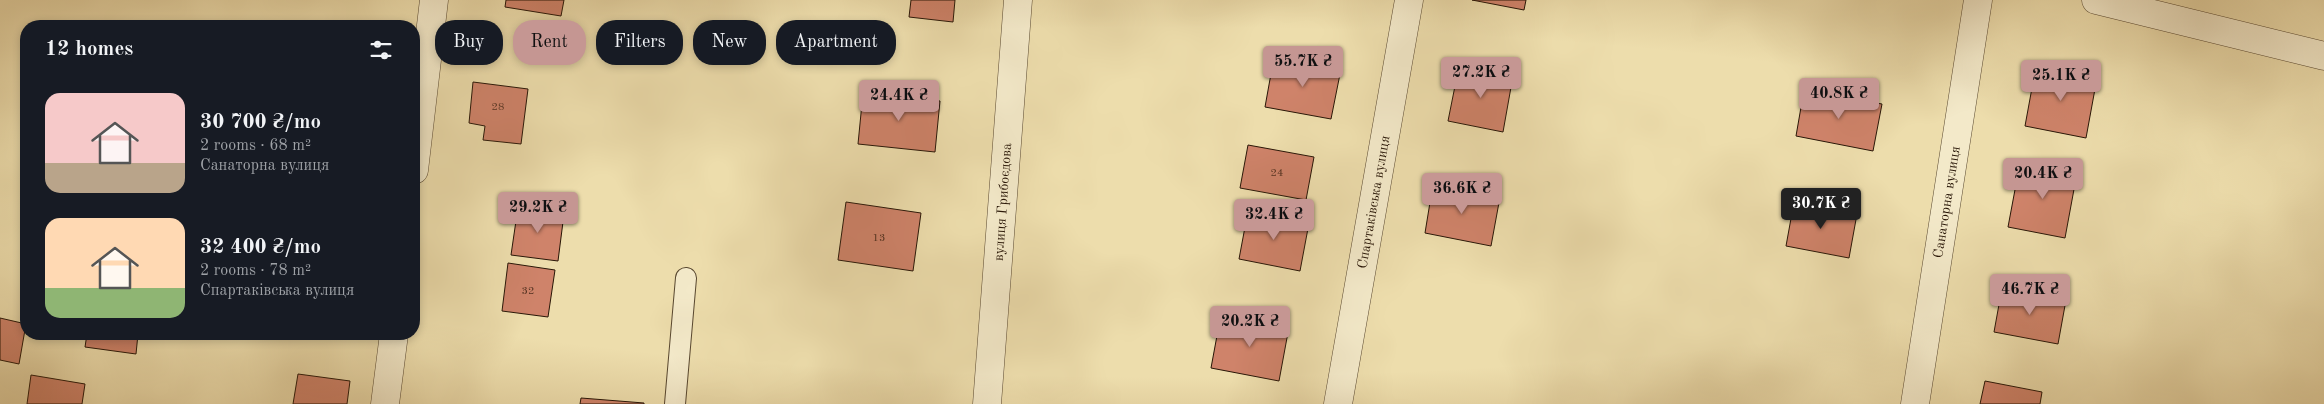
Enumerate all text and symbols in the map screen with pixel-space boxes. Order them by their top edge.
chip: Buy [435,20,503,65]
chip: Rent [513,20,586,65]
chip: Filters [596,20,683,65]
chip: New [693,20,766,65]
chip: Apartment [776,20,896,65]
icon: filters [367,36,395,64]
text: 12 homes [45,39,133,60]
pin: 55.7K ₴ [1257,46,1349,88]
text: 55.7K ₴ [1274,54,1332,70]
pin: 27.2K ₴ [1435,56,1527,99]
pin: 25.1K ₴ [2015,59,2107,102]
text: 27.2K ₴ [1452,65,1510,81]
text: 25.1K ₴ [2032,68,2090,84]
pin: 40.8K ₴ [1793,78,1885,120]
pin: 24.4K ₴ [853,80,945,122]
text: 40.8K ₴ [1810,86,1868,102]
text: 24.4K ₴ [870,88,928,104]
house number: 28 [492,102,504,113]
text: 30 700 ₴/mo [200,112,321,133]
icon: home [85,113,145,173]
street label: Спартаківська вулиця [1355,135,1393,270]
text: 2 rooms · 68 m² [200,138,311,154]
street label: вулиця Грибоєдова [992,142,1014,262]
street label: Санаторна вулиця [1931,145,1963,259]
text: Санаторна вулиця [200,158,329,174]
pin: 20.4K ₴ [1997,158,2089,200]
text: 20.4K ₴ [2014,166,2072,182]
house number: 24 [1271,168,1283,179]
pin: 36.6K ₴ [1416,172,1508,215]
text: 36.6K ₴ [1433,181,1491,197]
pin: 30.7K ₴ [1775,188,1867,230]
pin: 29.2K ₴ [492,192,584,234]
text: 30.7K ₴ [1792,196,1850,212]
pin: 32.4K ₴ [1228,198,1320,241]
text: 29.2K ₴ [509,200,567,216]
text: 32.4K ₴ [1245,207,1303,223]
house number: 13 [873,233,885,244]
text: 32 400 ₴/mo [200,237,321,258]
icon: home [85,238,145,298]
text: 2 rooms · 78 m² [200,263,311,279]
pin: 46.7K ₴ [1984,274,2076,316]
text: 46.7K ₴ [2001,282,2059,298]
text: Спартаківська вулиця [200,283,354,299]
house number: 32 [522,286,534,297]
pin: 20.2K ₴ [1204,306,1296,348]
text: 20.2K ₴ [1221,314,1279,330]

